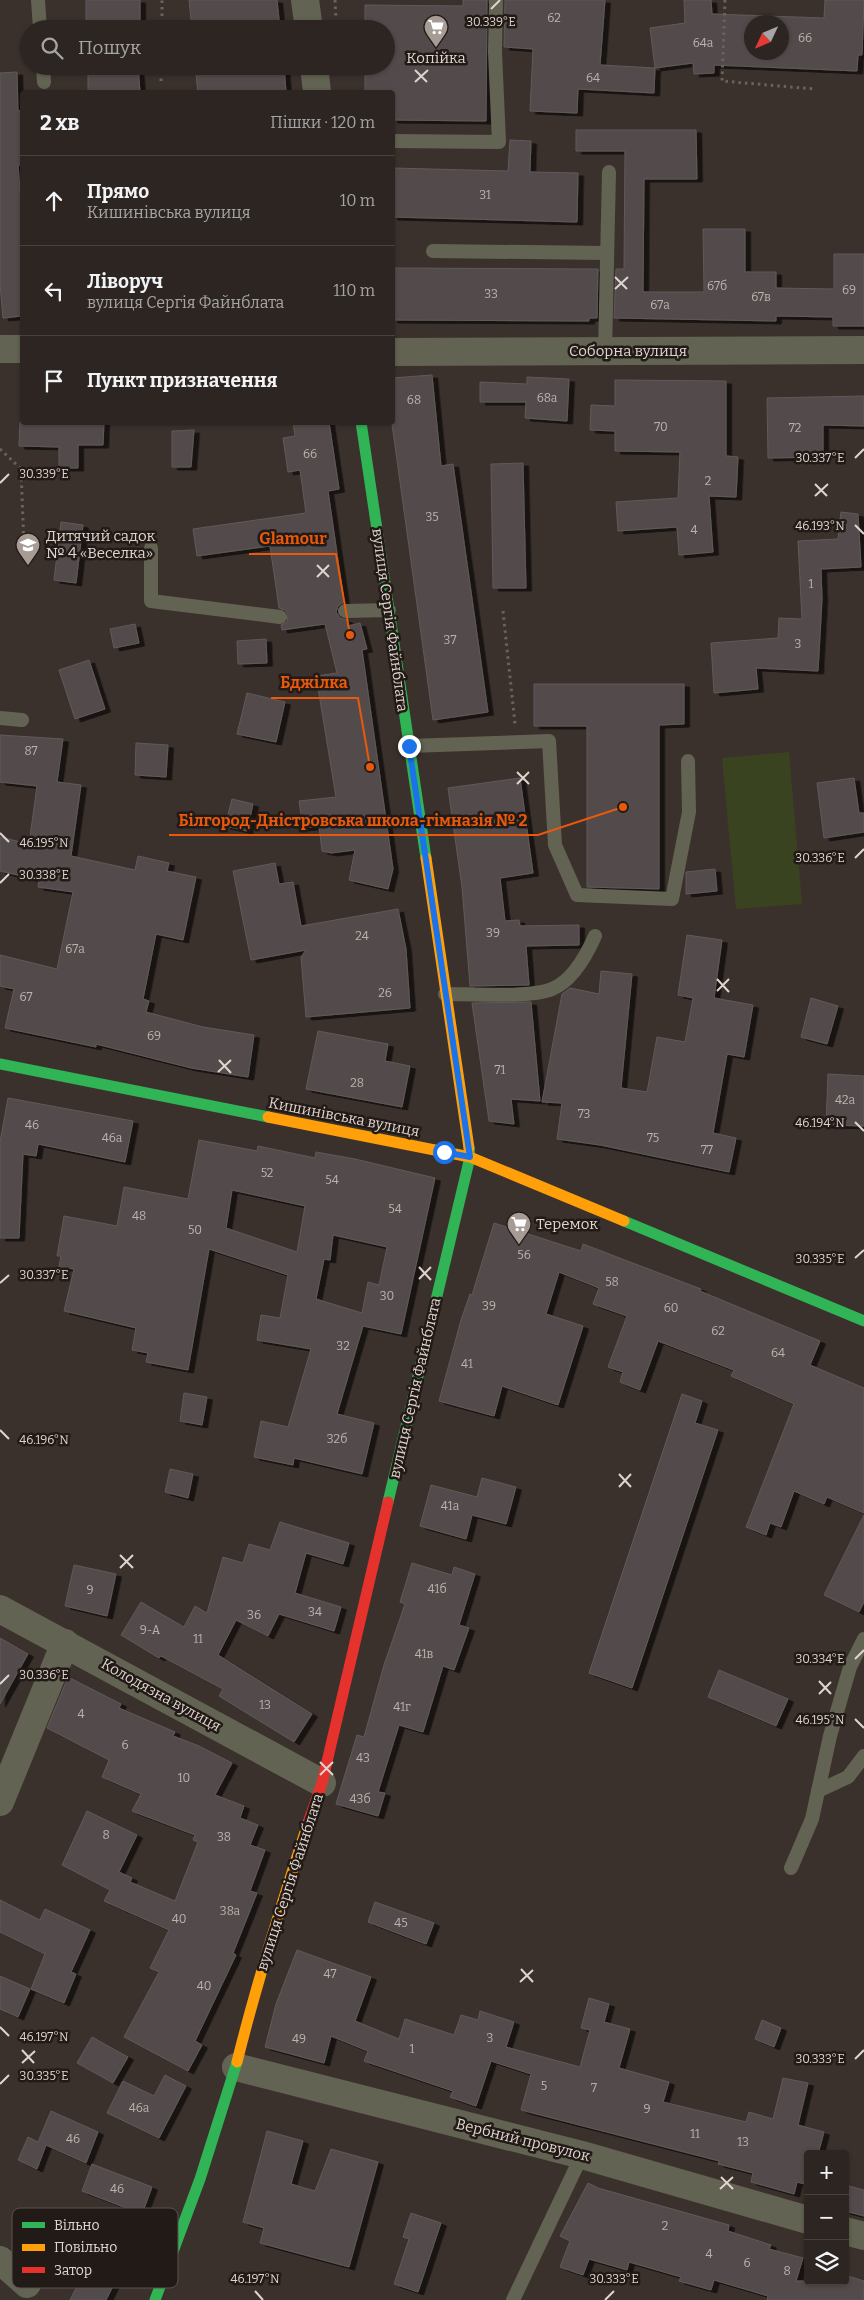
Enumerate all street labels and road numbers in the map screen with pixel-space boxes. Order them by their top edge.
street label: Соборна вулиця [569,342,687,360]
street label: вулиця Сергія Файнблата [368,527,412,713]
street label: Кишинівська вулиця [267,1094,421,1140]
street label: вулиця Сергія Файнблата [385,1296,445,1480]
street label: Колодязна вулиця [98,1655,224,1735]
street label: вулиця Сергія Файнблата [253,1791,327,1973]
street label: Вербний провулок [454,2115,592,2165]

